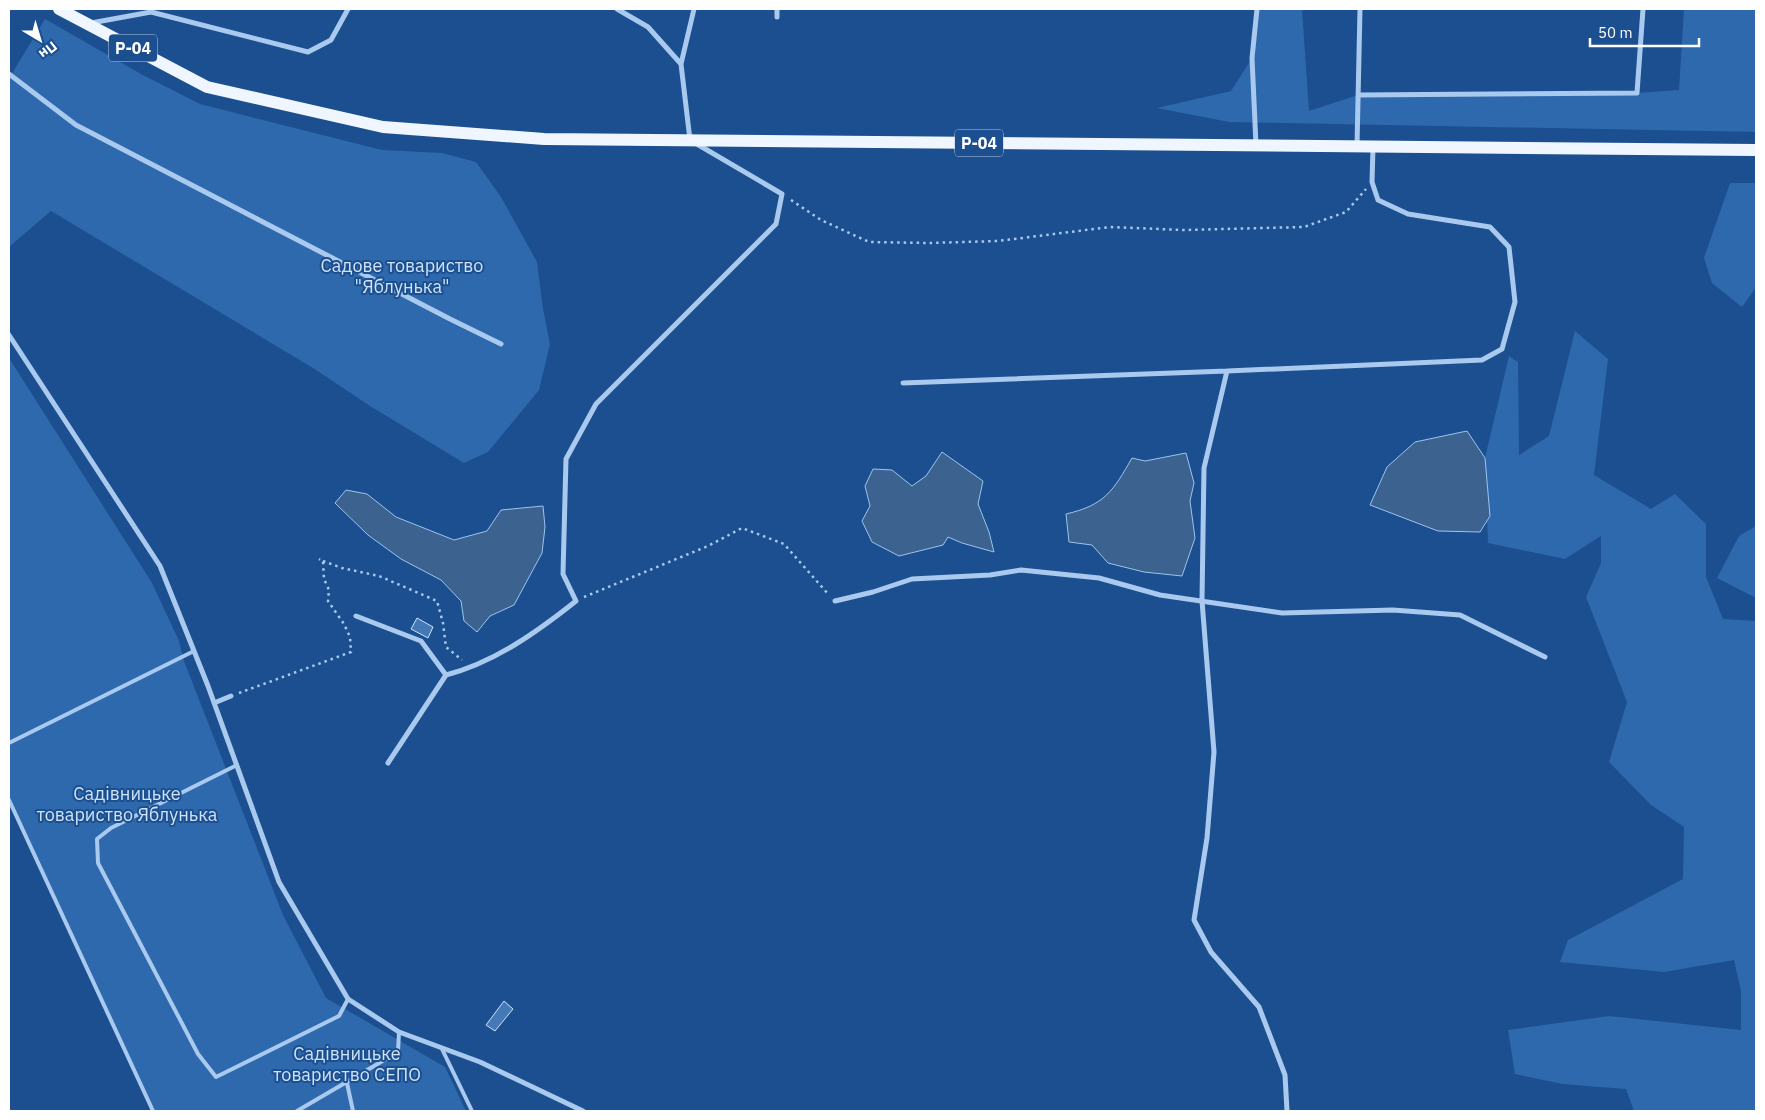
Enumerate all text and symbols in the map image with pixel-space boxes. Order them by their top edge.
north arrow [15,15,65,65]
scale bar [1590,15,1699,47]
text: 50 m [1598,23,1633,42]
road number: Р-04 [109,34,157,62]
text: Пн [35,37,61,63]
road number: Р-04 [955,130,1003,156]
park label: Садове товариство "Яблунька" [321,254,483,298]
park label: Садівницьке товариство Яблунька [37,782,218,826]
park label: Садівницьке товариство СЕПО [273,1042,421,1086]

